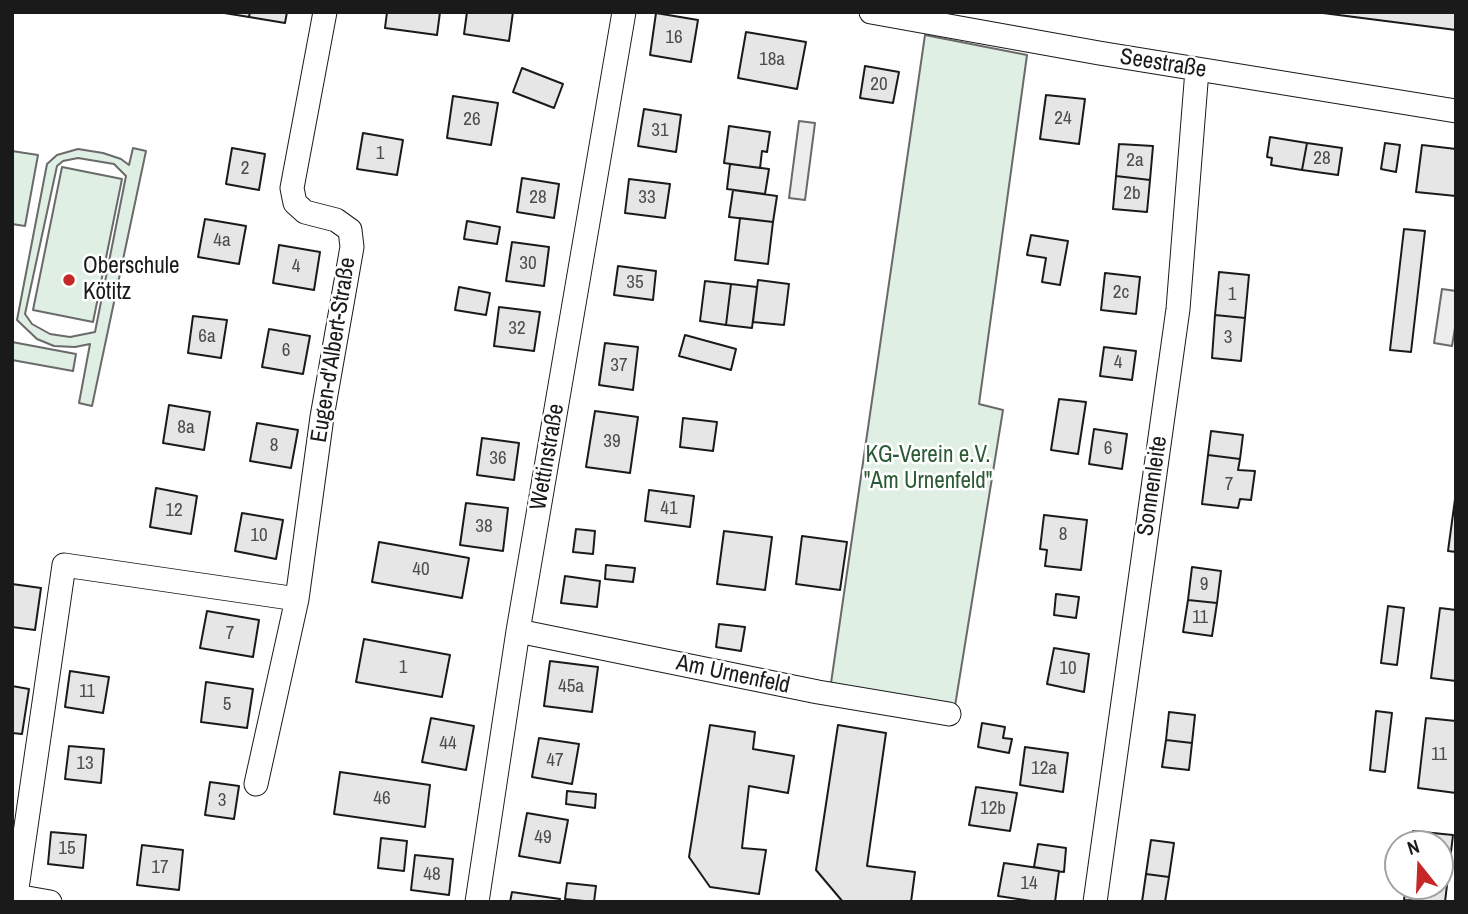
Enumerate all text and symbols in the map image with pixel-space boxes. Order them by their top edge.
house number: 16 [665,27,683,49]
street label: Seestraße [1118,44,1208,84]
house number: 18a [759,49,785,71]
house number: 20 [870,74,888,96]
house number: 24 [1054,108,1072,130]
house number: 26 [463,109,481,131]
house number: 31 [651,120,669,142]
house number: 1 [376,143,384,165]
house number: 28 [1313,148,1331,170]
house number: 2a [1126,150,1144,172]
house number: 2 [241,158,249,180]
house number: 2b [1123,183,1141,205]
house number: 28 [529,187,547,209]
house number: 33 [638,187,656,209]
house number: 4a [213,230,231,252]
place label: Oberschule Kötitz [83,253,179,307]
house number: 30 [519,253,537,275]
street label: Eugen-d'Albert-Straße [306,255,362,445]
house number: 4 [292,256,300,278]
marker: Oberschule Kötitz [61,272,77,288]
house number: 35 [626,272,644,294]
house number: 2c [1113,282,1129,304]
house number: 1 [1228,284,1236,306]
house number: 32 [508,318,526,340]
house number: 6a [198,326,216,348]
house number: 3 [1224,327,1232,349]
house number: 6 [282,340,290,362]
house number: 4 [1114,352,1122,374]
house number: 37 [610,355,628,377]
street label: Wettinstraße [525,402,571,512]
house number: 8a [177,417,195,439]
house number: 39 [603,431,621,453]
street label: Sonnenleite [1132,434,1174,538]
house number: 8 [270,435,278,457]
house number: 6 [1104,438,1112,460]
park label: KG-Verein e.V. "Am Urnenfeld" [864,442,992,496]
house number: 36 [489,448,507,470]
house number: 7 [1225,474,1233,496]
house number: 41 [660,498,678,520]
house number: 12 [165,500,183,522]
house number: 38 [475,516,493,538]
house number: 8 [1059,524,1067,546]
house number: 10 [250,525,268,547]
house number: 40 [412,559,430,581]
house number: 9 [1200,574,1208,596]
house number: 11 [1192,607,1208,629]
house number: 7 [226,623,234,645]
street label: Am Urnenfeld [674,650,792,700]
house number: 1 [399,657,407,679]
house number: 10 [1059,658,1077,680]
house number: 45a [558,676,584,698]
house number: 11 [79,681,95,703]
house number: 5 [223,694,231,716]
house number: 44 [439,733,457,755]
house number: 11 [1431,744,1447,766]
house number: 47 [546,750,564,772]
house number: 13 [76,753,94,775]
house number: 12a [1031,758,1057,780]
house number: 46 [373,788,391,810]
house number: 3 [218,790,226,812]
house number: 12b [980,798,1006,820]
house number: 49 [534,827,552,849]
north arrow [1384,830,1454,900]
text: N [1404,833,1422,861]
house number: 15 [58,838,76,860]
house number: 17 [151,857,169,879]
house number: 48 [423,864,441,886]
house number: 14 [1020,873,1038,895]

